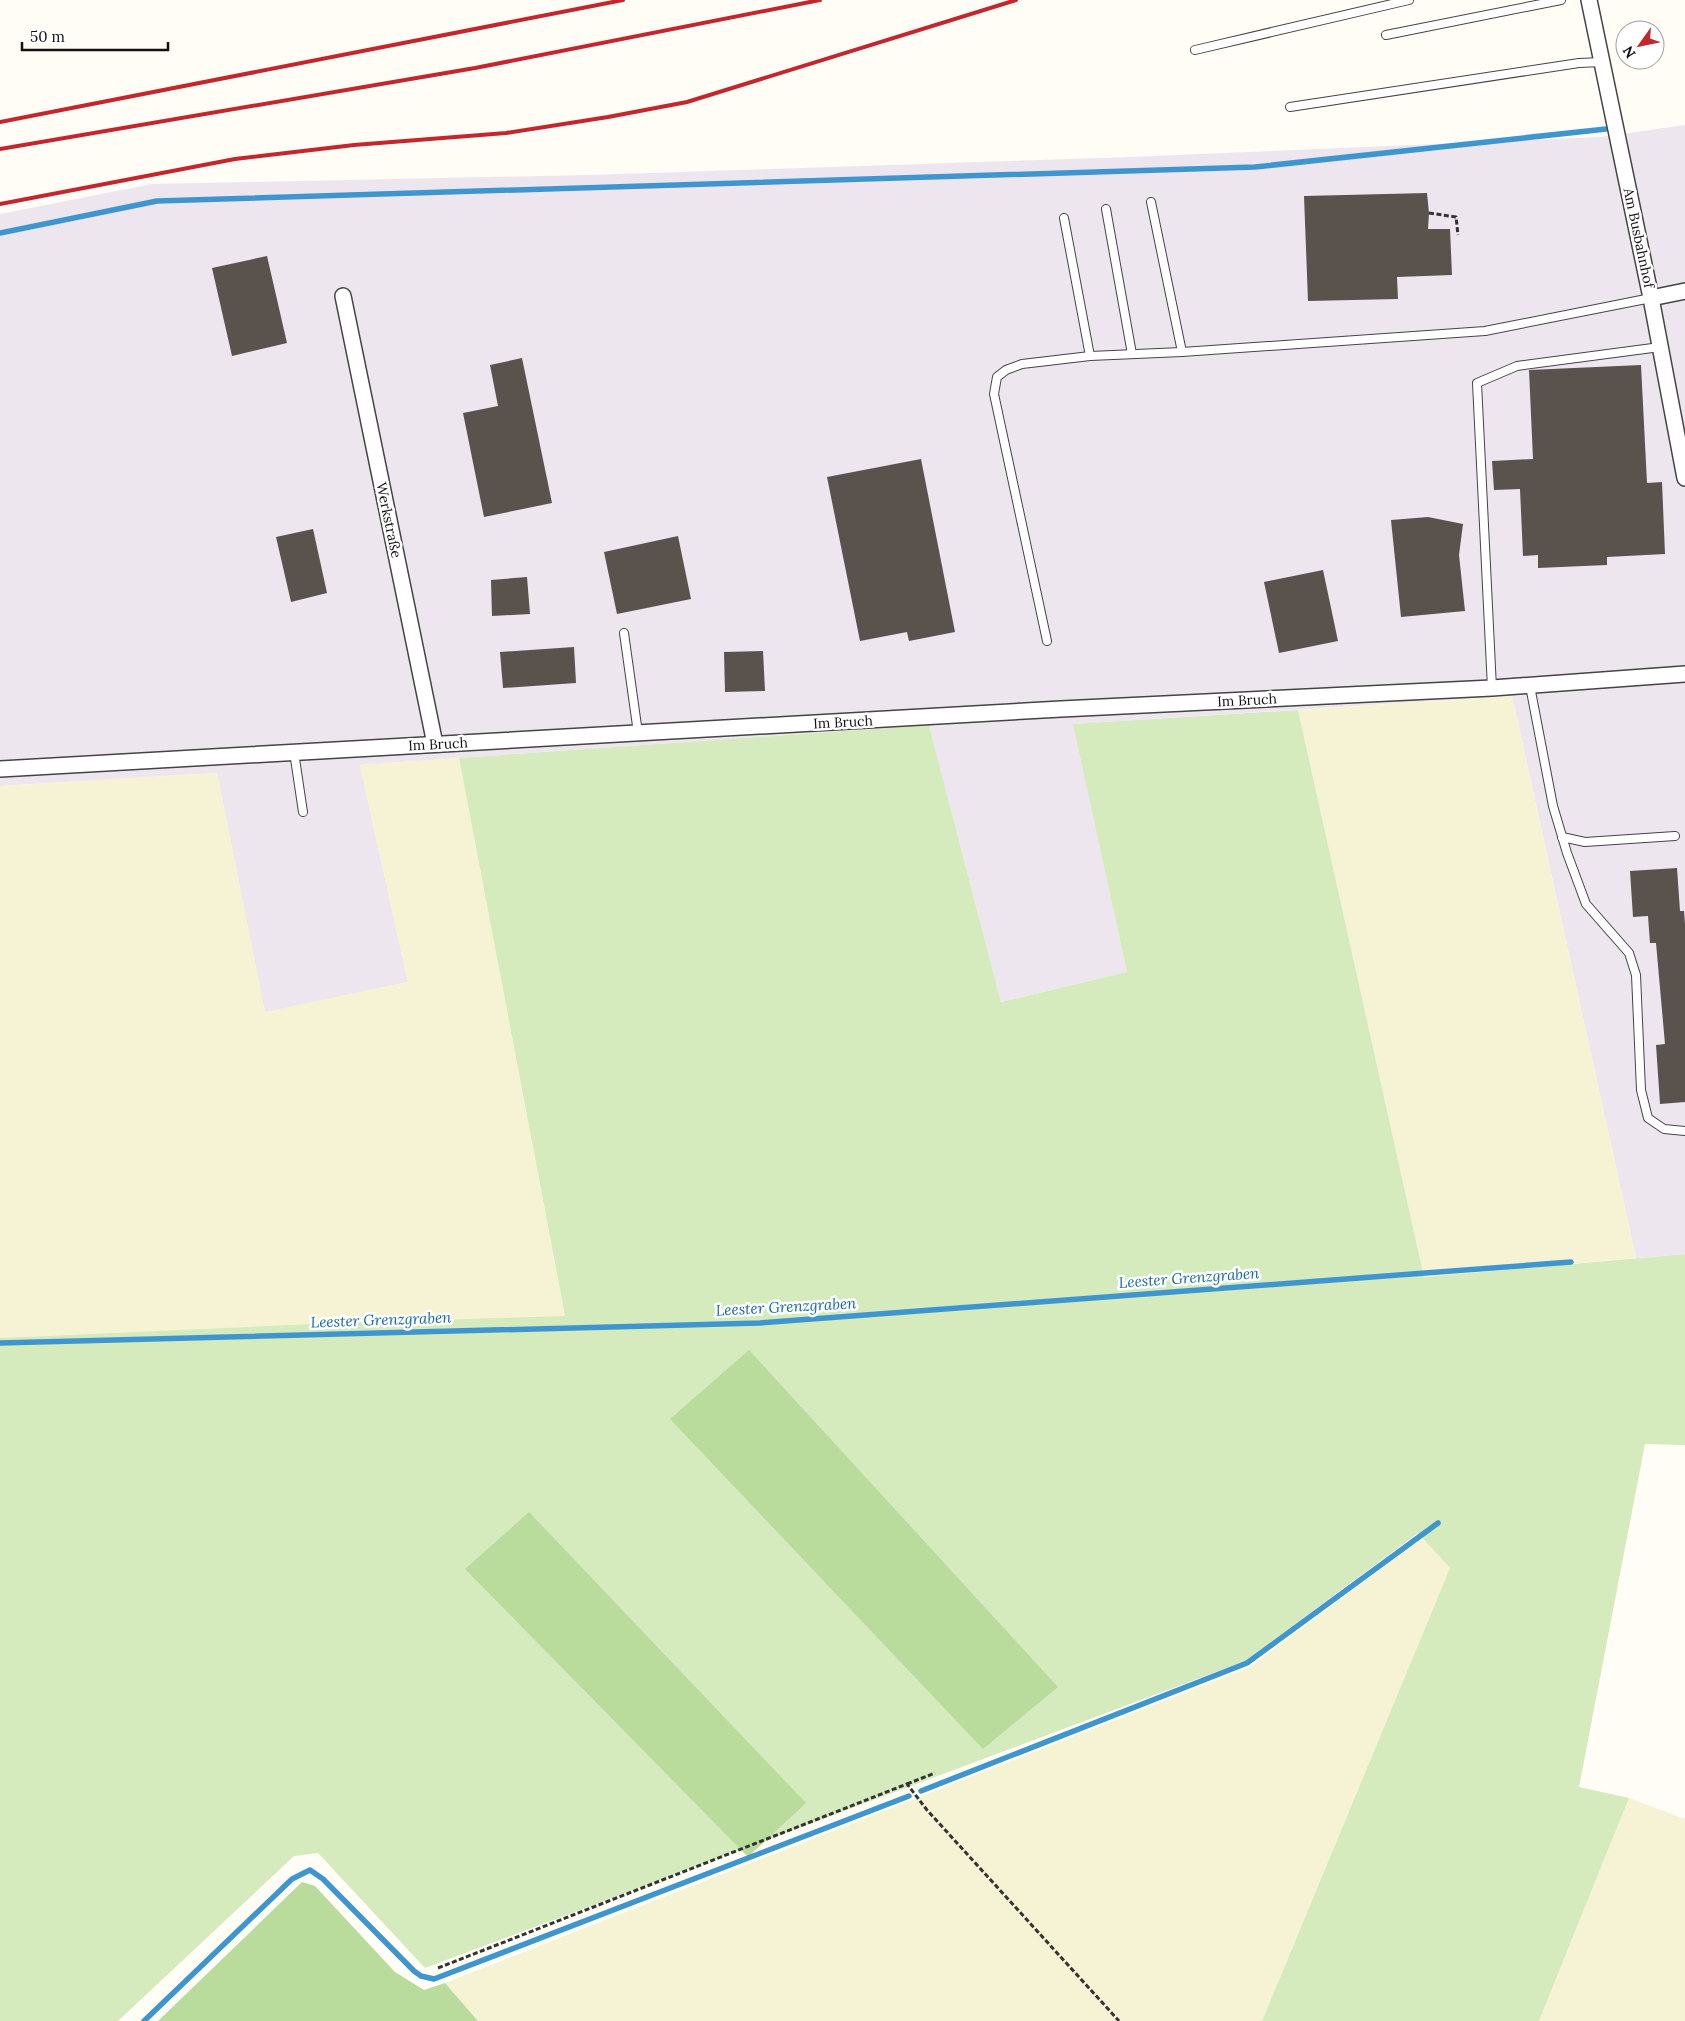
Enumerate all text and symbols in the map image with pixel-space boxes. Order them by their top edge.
scale bar [22,20,169,52]
north arrow [1615,20,1665,70]
text: 50 m [30,27,65,46]
text: N [1619,42,1640,62]
street label: Am Busbahnhof [1619,185,1659,291]
street label: Werkstraße [372,481,406,560]
street label: Im Bruch [1217,689,1277,711]
street label: Im Bruch [813,711,873,733]
street label: Im Bruch [408,733,468,755]
water label: Leester Grenzgraben [1118,1263,1261,1292]
water label: Leester Grenzgraben [715,1293,858,1320]
water label: Leester Grenzgraben [310,1308,452,1331]

